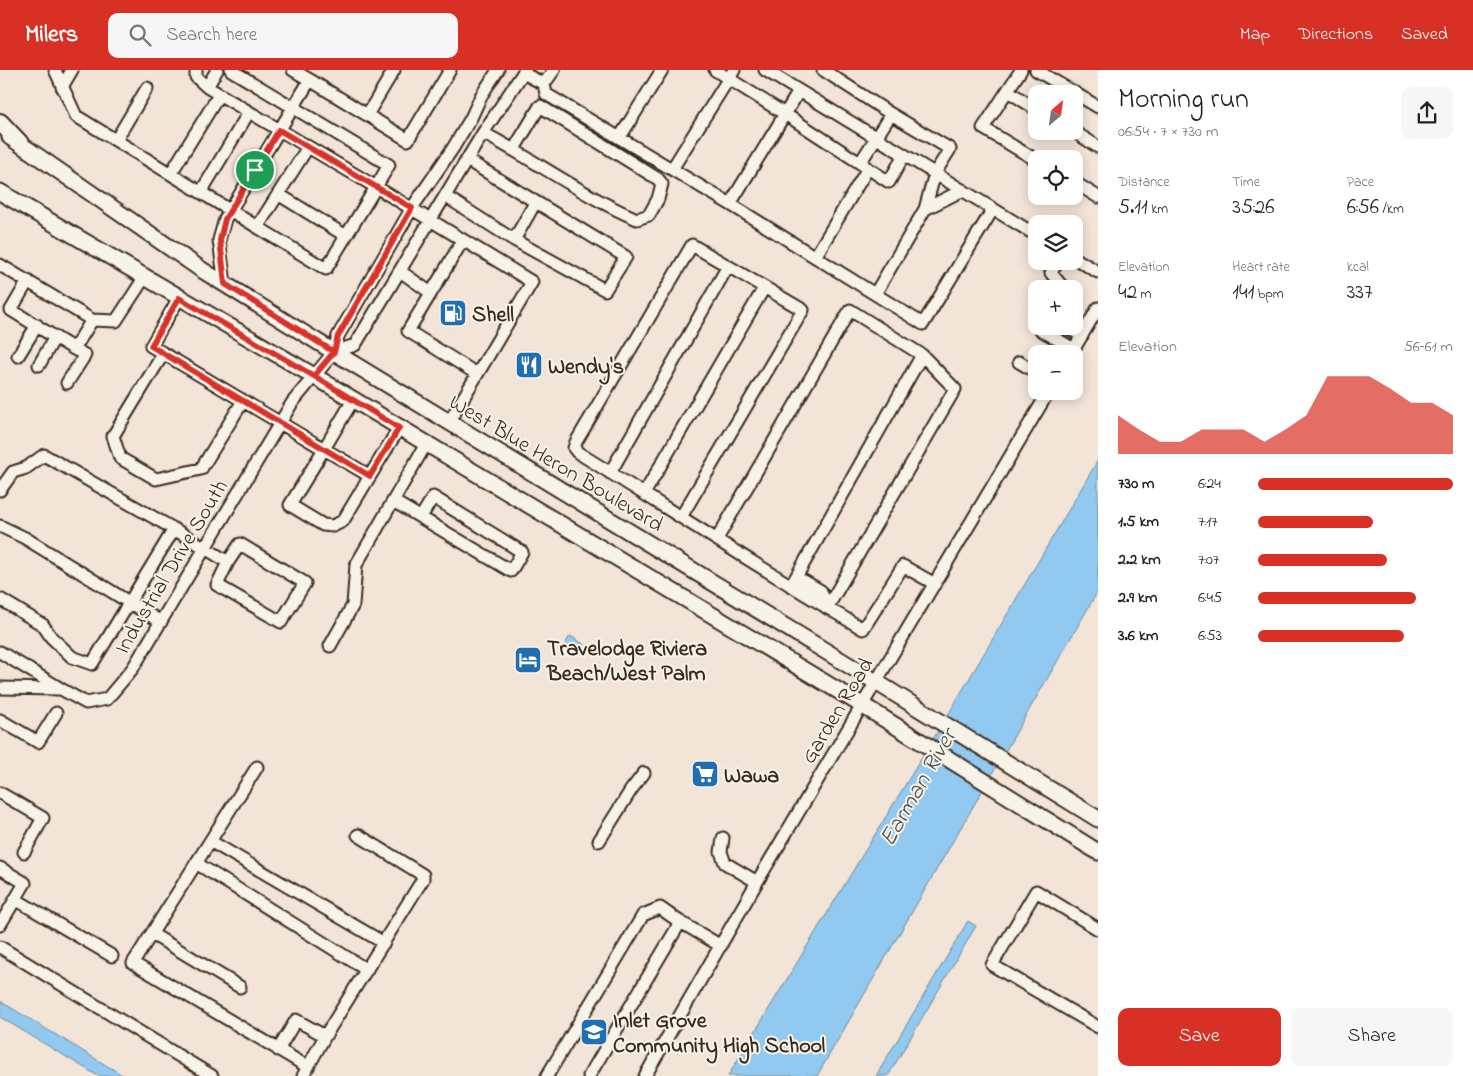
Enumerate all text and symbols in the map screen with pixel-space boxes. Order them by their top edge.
search box [108,13,458,58]
text: Milers [25,18,78,53]
icon: search [126,21,154,49]
text: Search here [166,22,257,49]
text: Map [1240,22,1270,48]
text: Directions [1298,22,1373,48]
text: Saved [1401,22,1448,48]
text: Morning run [1118,80,1249,121]
north arrow [1028,85,1082,140]
map controls [1028,85,1083,400]
button: share [1401,87,1453,139]
text: 06:54 · 7 × 730 m [1118,120,1218,144]
pin [234,149,276,191]
button: locate [1028,150,1083,205]
icon: arrive [241,156,269,184]
text: Distance [1118,172,1170,193]
text: Time [1232,172,1260,193]
text: Pace [1347,172,1374,193]
text: 5.11 [1118,193,1148,223]
text: 35:26 [1232,193,1274,223]
text: 6:56 [1347,193,1379,223]
text: km [1148,199,1168,220]
text: /km [1379,199,1404,220]
button: layers [1028,215,1083,270]
text: Elevation [1118,257,1169,278]
text: Heart rate [1232,257,1290,278]
text: kcal [1347,257,1369,278]
text: 42 [1118,278,1137,308]
text: 141 [1232,278,1254,308]
text: 337 [1347,278,1373,308]
button: + [1028,280,1083,335]
text: m [1137,284,1151,305]
text: bpm [1254,284,1284,305]
fuel station icon: Shell [438,298,468,328]
place label: Shell [472,300,514,332]
text: Elevation [1118,335,1177,359]
text: 56–61 m [1404,335,1453,359]
button: − [1028,345,1083,400]
restaurant icon: Wendy's [514,350,544,380]
place label: Wendy's [548,352,624,385]
street label: West Blue Heron Boulevard [442,388,669,541]
text: 730 m [1118,472,1155,496]
text: 6:24 [1198,472,1221,496]
street label: Industrial Drive South [108,474,237,661]
text: 1.5 km [1118,510,1159,534]
text: 7:17 [1198,510,1218,534]
text: 2.2 km [1118,548,1161,572]
text: 7:07 [1198,548,1219,572]
text: 2.9 km [1118,586,1157,610]
text: 6:45 [1198,586,1222,610]
text: 3.6 km [1118,624,1158,648]
text: 6:53 [1198,624,1222,648]
place label: Travelodge Riviera Beach/West Palm [546,634,707,691]
hotel icon: Travelodge Riviera Beach/West Palm [513,645,543,675]
street label: Garden Road [794,652,883,771]
water label: Earman River [871,721,968,853]
supermarket icon: Wawa [690,759,720,789]
place label: Wawa [724,761,779,793]
place label: Inlet Grove Community High School [613,1006,825,1064]
button: Save [1118,1008,1281,1066]
button: Share [1291,1008,1453,1066]
school or university icon: Inlet Grove Community High School [579,1017,609,1047]

